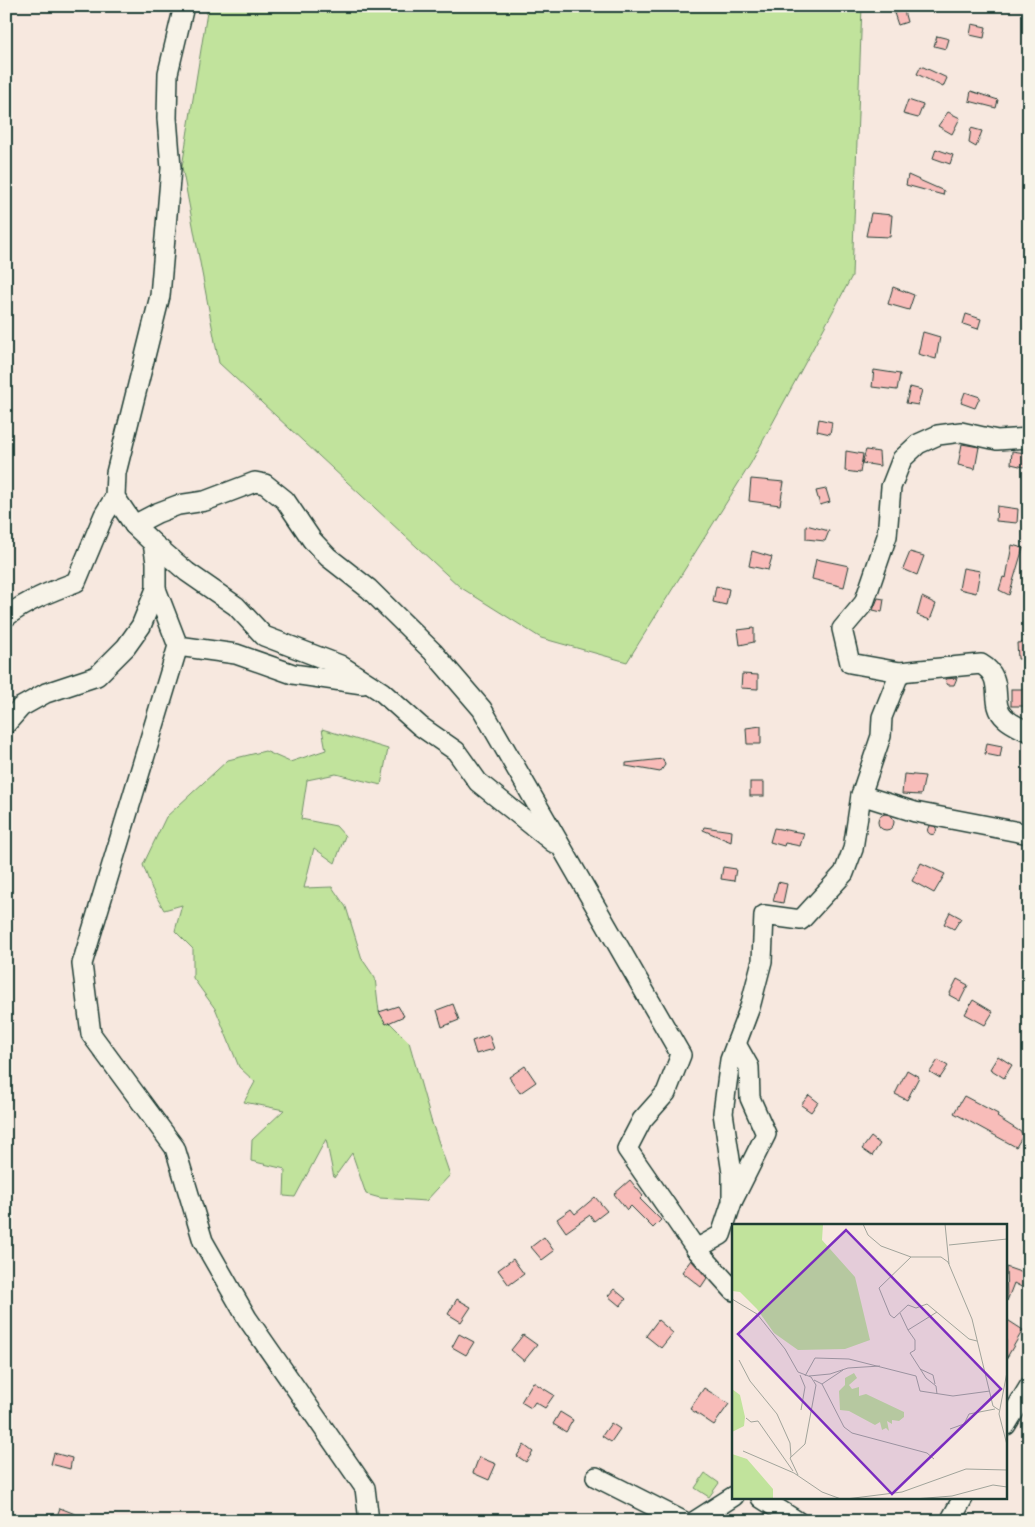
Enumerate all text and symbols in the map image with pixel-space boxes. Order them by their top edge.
inset map [732,1224,1008,1500]

